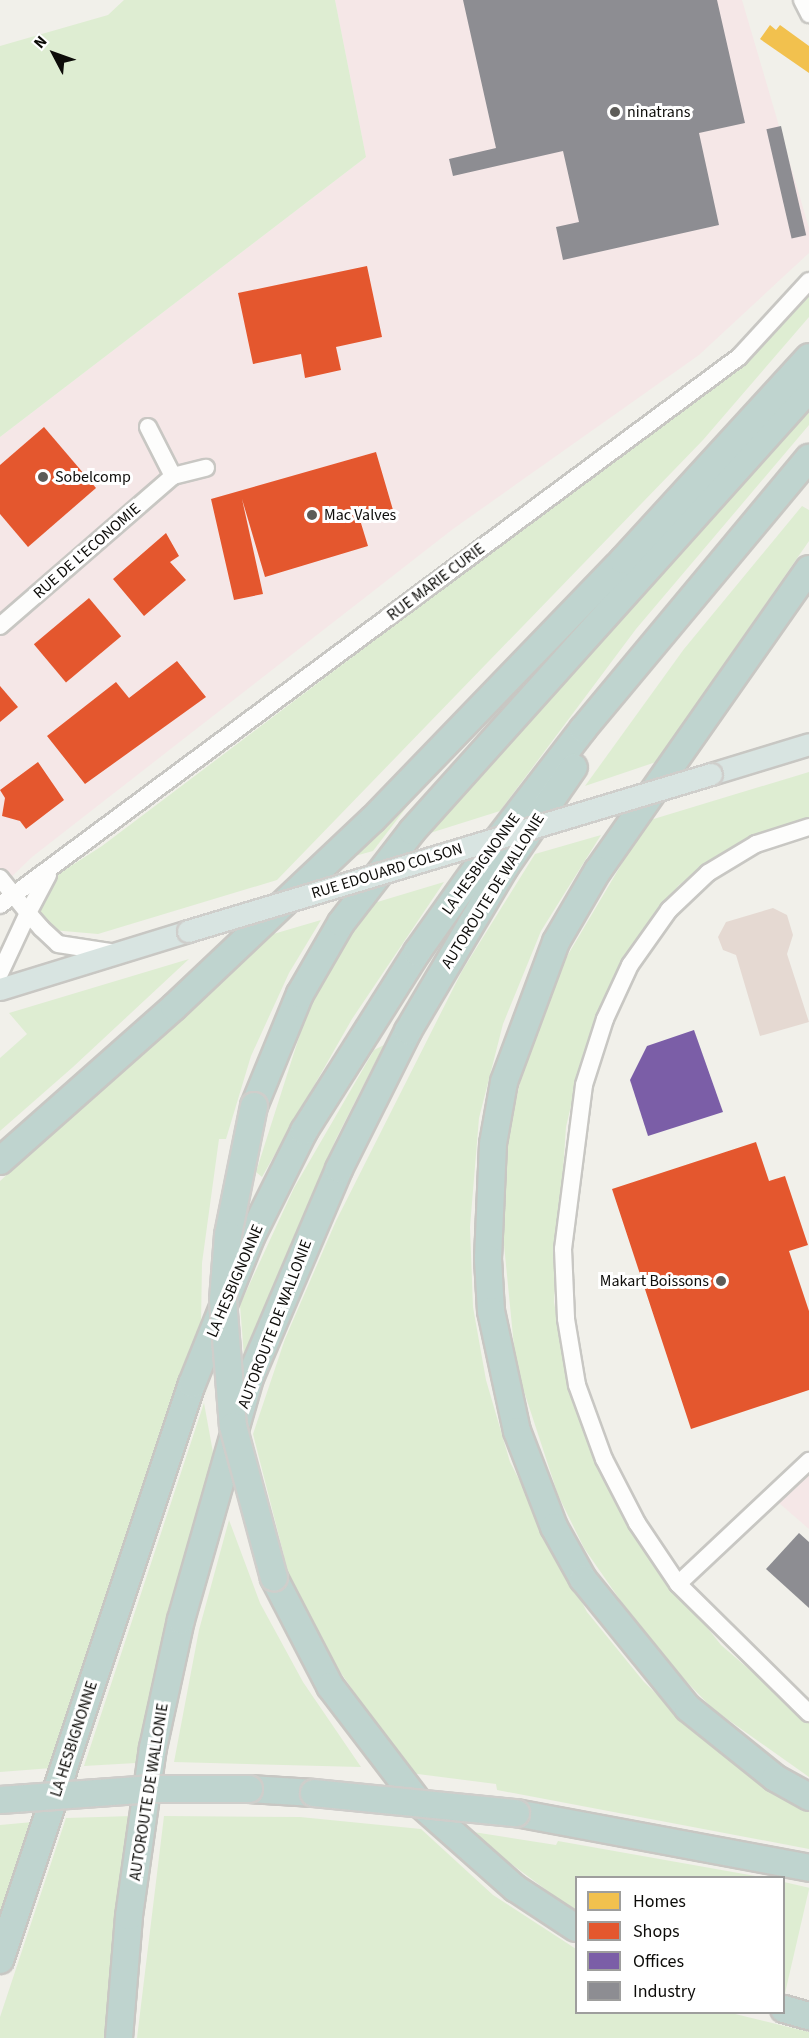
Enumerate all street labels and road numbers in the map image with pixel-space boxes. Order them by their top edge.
street label: RUE DE L'ECONOMIE [29,499,145,603]
street label: RUE MARIE CURIE [383,539,489,625]
street label: AUTOROUTE DE WALLONIE [437,810,549,972]
street label: LA HESBIGNONNE [438,810,524,918]
street label: RUE EDOUARD COLSON [309,839,465,903]
street label: LA HESBIGNONNE [203,1222,267,1340]
street label: AUTOROUTE DE WALLONIE [234,1237,316,1411]
street label: LA HESBIGNONNE [46,1679,102,1799]
street label: AUTOROUTE DE WALLONIE [125,1702,173,1882]

